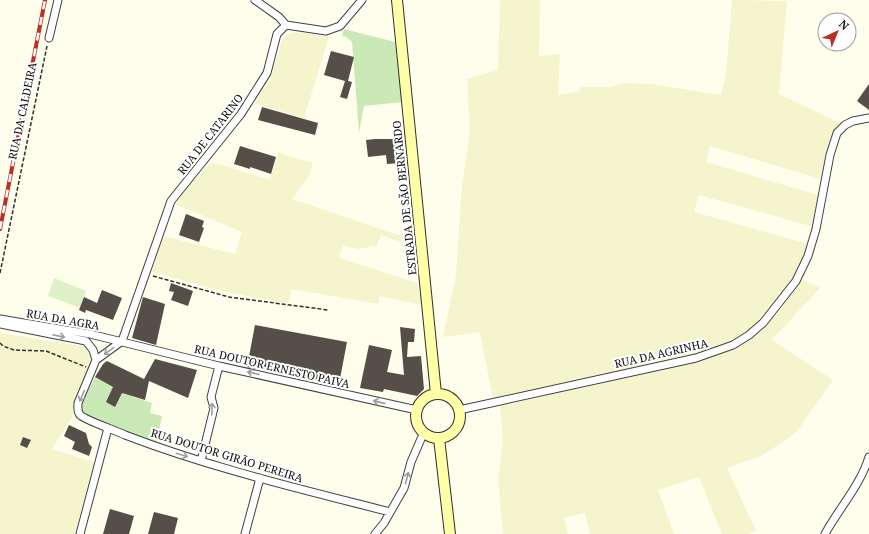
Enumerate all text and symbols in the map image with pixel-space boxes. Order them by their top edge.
north arrow [817,12,857,52]
text: N [836,16,853,33]
street label: RUA DA CALDEIRA [4,61,40,161]
street label: RUA DE CATARINO [174,91,246,177]
street label: ESTRADA DE SÃO BERNARDO [388,120,420,276]
street label: RUA DA AGRA [25,305,101,333]
one-way arrow [52,332,65,340]
street label: RUA DA AGRINHA [613,335,709,371]
street label: RUA DOUTOR ERNESTO PAIVA [193,341,351,391]
one-way arrow [104,347,115,355]
one-way arrow [246,369,259,377]
one-way arrow [77,389,85,401]
one-way arrow [373,397,386,405]
one-way arrow [208,403,216,416]
street label: RUA DOUTOR GIRÃO PEREIRA [149,425,305,485]
one-way arrow [175,452,188,459]
one-way arrow [404,471,411,484]

